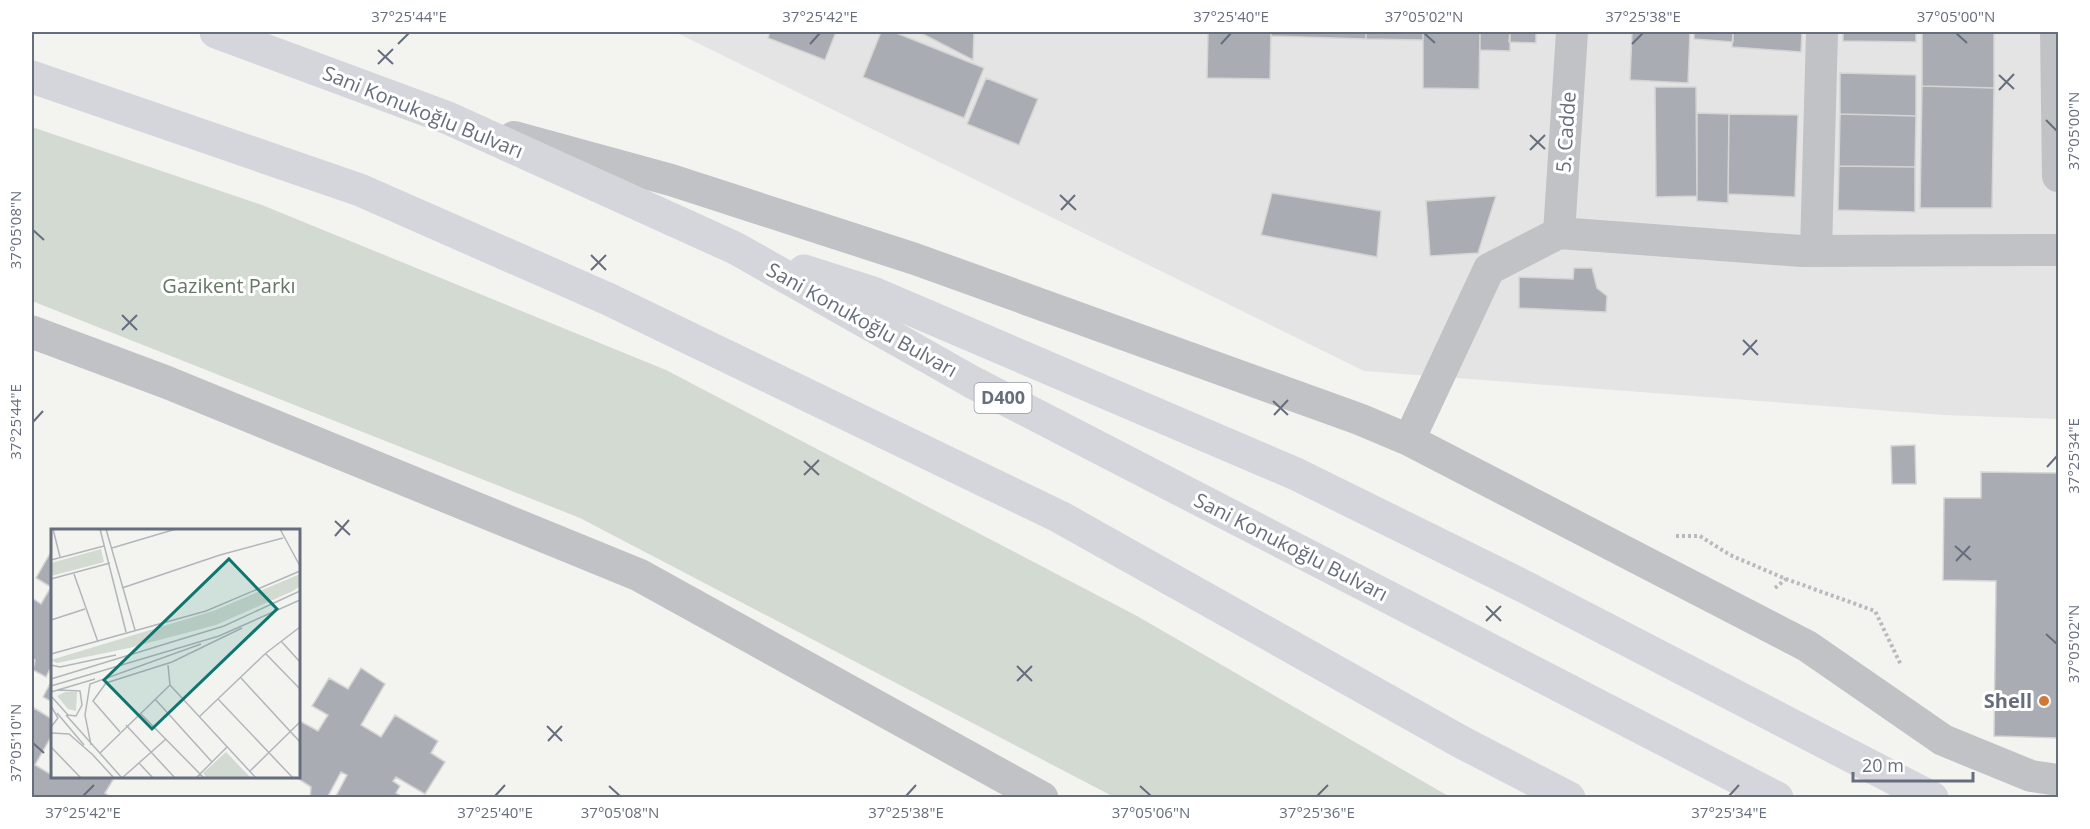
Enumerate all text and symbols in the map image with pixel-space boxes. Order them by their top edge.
text: 37°25'44"E [371,6,447,26]
text: 37°25'42"E [782,6,858,26]
text: 37°25'40"E [1193,6,1269,26]
text: 37°05'02"N [1385,6,1463,26]
text: 37°25'38"E [1605,6,1681,26]
text: 37°05'00"N [1917,6,1995,26]
street label: Sani Konukoğlu Bulvarı [319,59,527,164]
street label: 5. Cadde [1549,90,1582,173]
text: 37°05'00"N [2063,92,2083,170]
text: 37°05'08"N [5,191,25,269]
street label: Sani Konukoğlu Bulvarı [762,256,962,383]
park label: Gazikent Parkı [162,272,296,299]
road number: D400 [974,383,1032,413]
text: 37°25'44"E [5,384,25,460]
text: 37°25'34"E [2063,418,2083,494]
street label: Sani Konukoğlu Bulvarı [1190,486,1393,607]
inset map [51,529,300,778]
text: 37°05'02"N [2063,605,2083,683]
place label: Shell [1984,687,2032,714]
marker: Shell [2037,694,2051,708]
text: 37°05'10"N [5,704,25,782]
scale bar [1853,745,1973,783]
text: 20 m [1862,753,1904,777]
text: 37°25'42"E [45,802,121,822]
text: 37°25'40"E [457,802,533,822]
text: 37°05'08"N [581,802,659,822]
text: 37°25'38"E [868,802,944,822]
text: 37°05'06"N [1112,802,1190,822]
text: 37°25'36"E [1279,802,1355,822]
text: 37°25'34"E [1691,802,1767,822]

